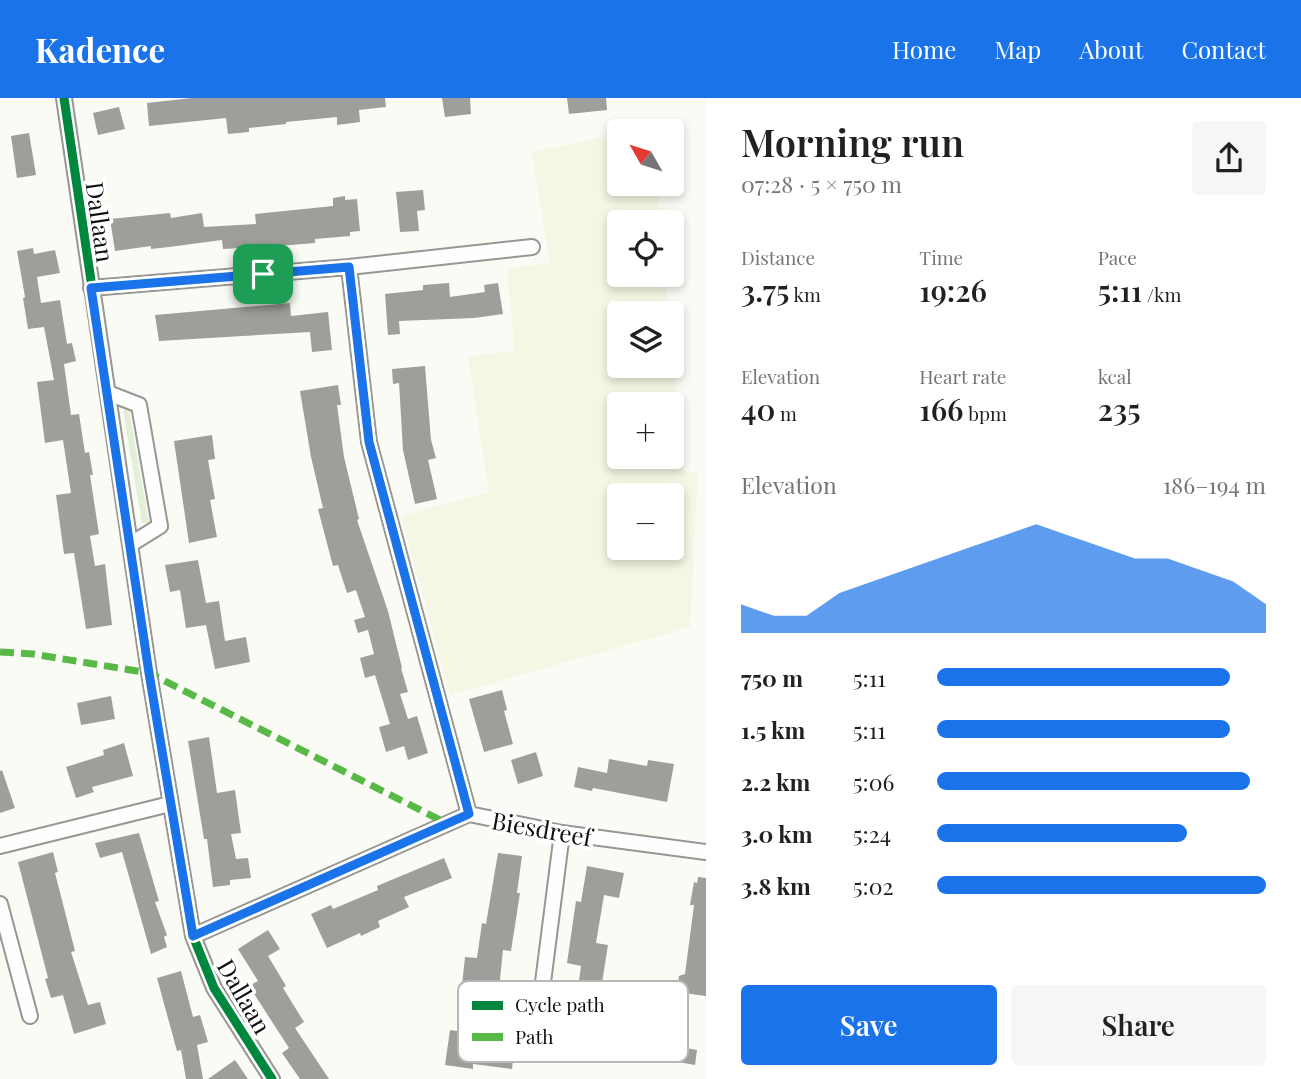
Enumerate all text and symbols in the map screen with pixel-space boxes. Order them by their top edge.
text: Kadence [35,27,165,71]
text: Home [892,33,956,65]
text: Map [994,33,1041,65]
text: About [1079,33,1143,65]
text: Contact [1181,33,1266,65]
text: Morning run [741,116,964,167]
north arrow [607,119,684,196]
map controls [607,119,684,560]
button: share [1192,121,1266,195]
text: 07:28 · 5 × 750 m [741,168,902,199]
street label: Dallaan [80,180,122,264]
button: locate [607,210,684,287]
pin [233,244,293,304]
text: Distance [741,244,815,270]
text: Time [919,244,963,270]
text: Pace [1098,244,1137,270]
icon: arrive [244,255,282,293]
text: 3.75 [741,270,789,310]
text: 19:26 [919,270,987,310]
text: 5:11 [1098,270,1142,310]
text: km [789,281,821,307]
text: /km [1142,281,1181,307]
button: layers [607,301,684,378]
text: Elevation [741,363,820,389]
text: Heart rate [919,363,1006,389]
text: kcal [1098,363,1132,389]
text: 40 [741,389,775,429]
text: 166 [919,389,964,429]
text: 235 [1098,389,1141,429]
button: + [607,392,684,469]
text: m [775,400,797,426]
text: bpm [964,400,1007,426]
text: Elevation [741,469,837,500]
text: 186–194 m [1163,469,1266,500]
button: − [607,483,684,560]
text: 750 m [741,662,803,693]
text: 5:11 [853,662,886,693]
text: 1.5 km [741,714,805,745]
text: 5:11 [853,714,886,745]
text: 2.2 km [741,766,810,797]
text: 5:06 [853,766,894,797]
street label: Biesdreef [489,803,597,853]
text: 3.0 km [741,818,813,849]
text: 5:24 [853,818,891,849]
text: 3.8 km [741,870,811,901]
text: 5:02 [853,870,893,901]
street label: Dallaan [211,953,279,1039]
legend [458,981,688,1062]
button: Save [741,985,997,1065]
button: Share [1011,985,1266,1065]
text: Cycle path [515,991,605,1017]
text: Path [515,1023,553,1049]

